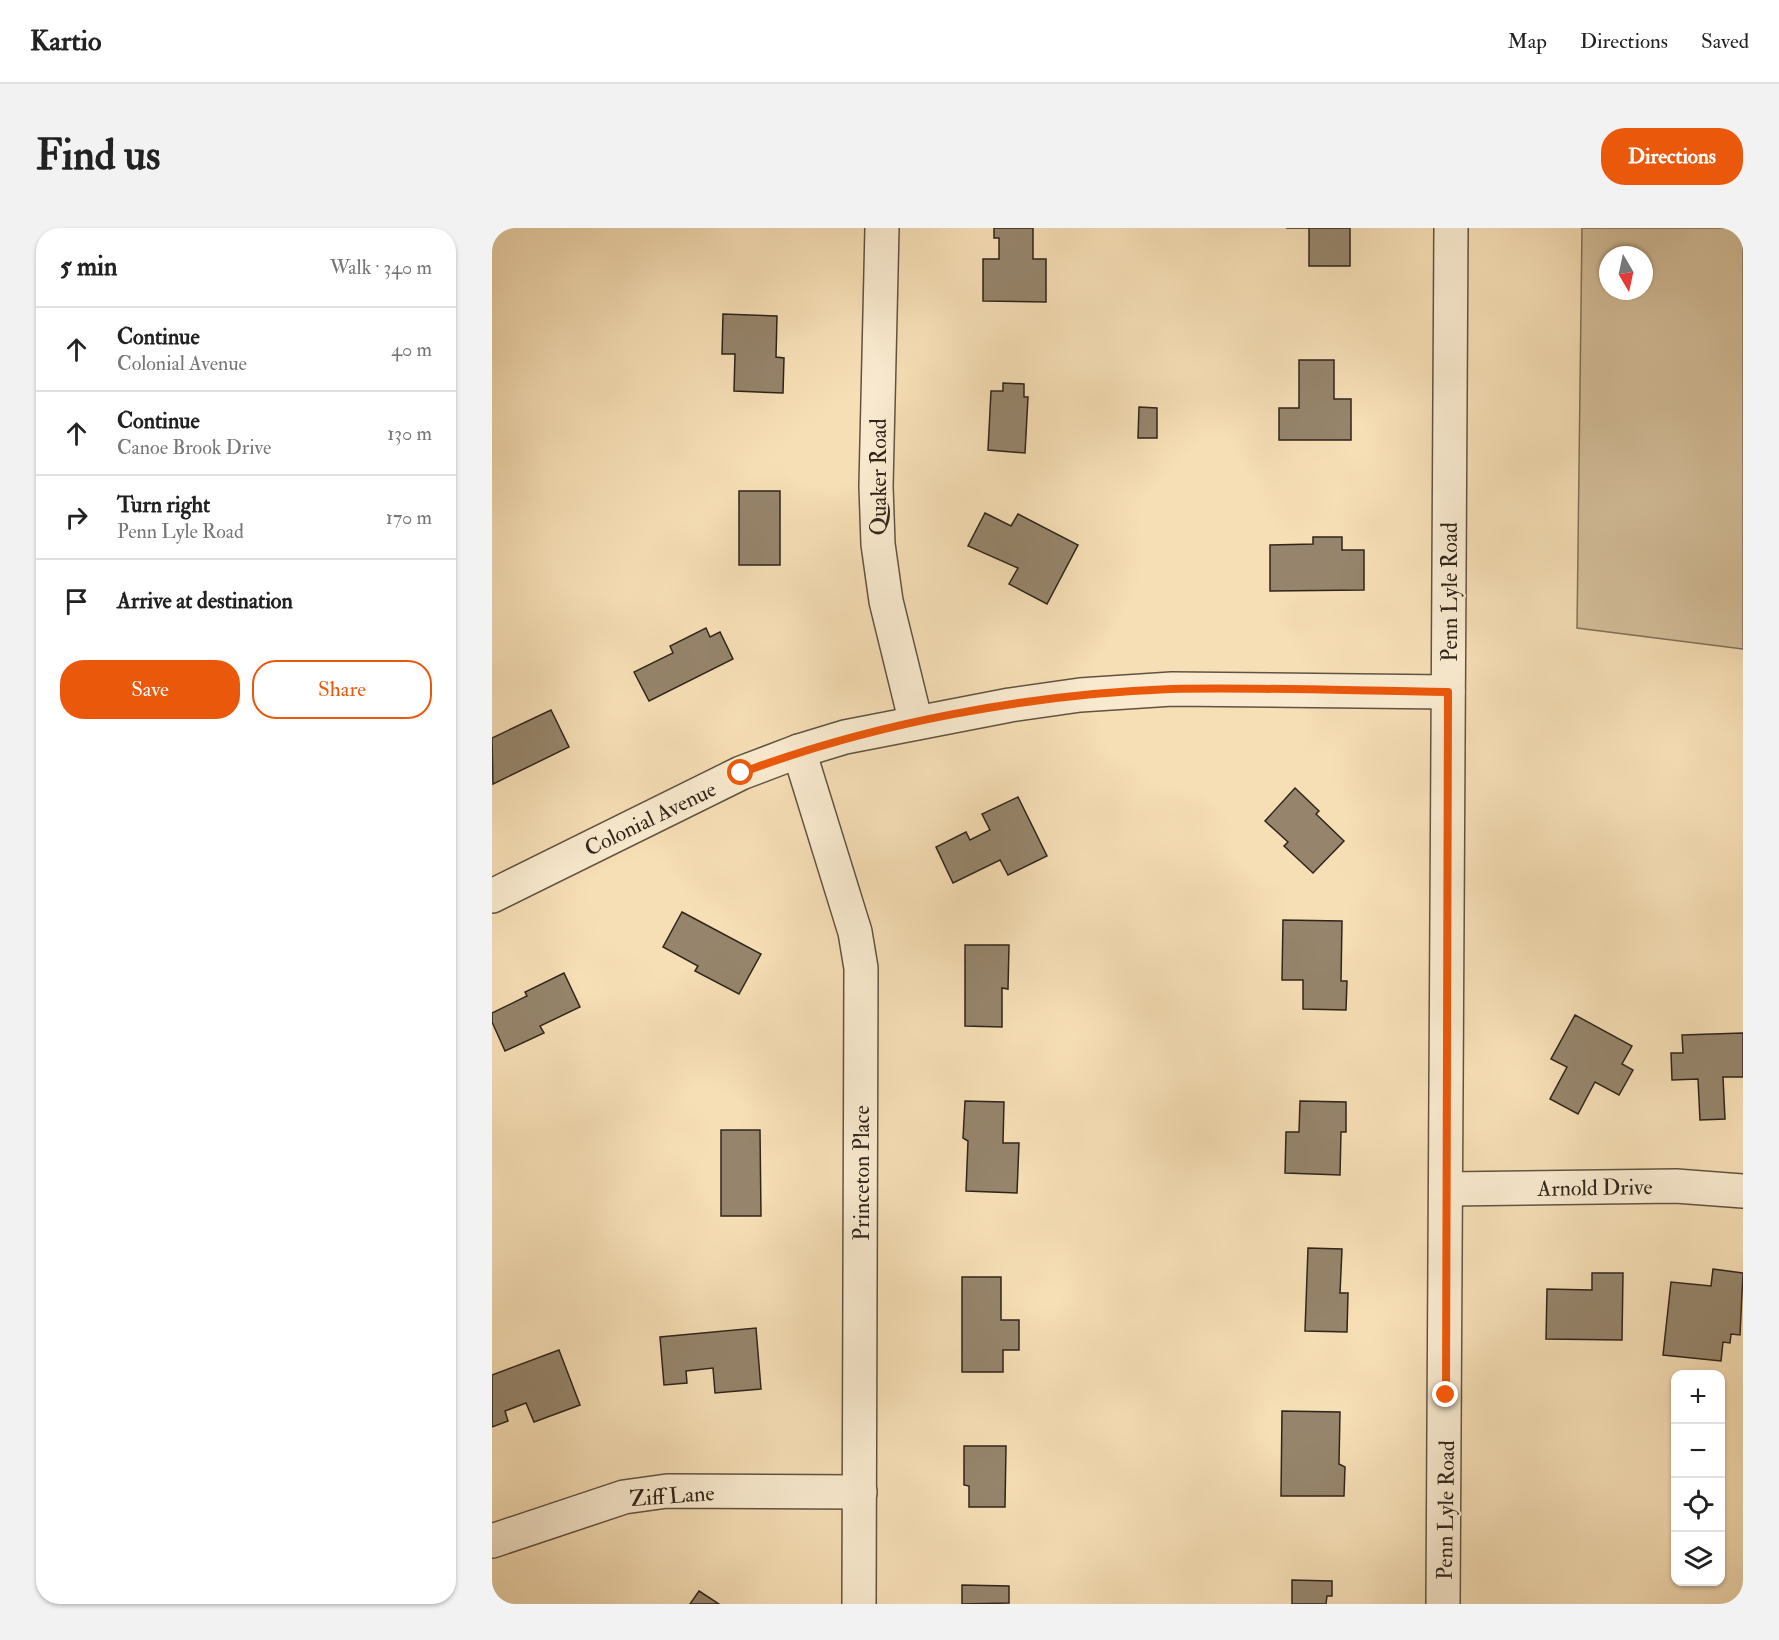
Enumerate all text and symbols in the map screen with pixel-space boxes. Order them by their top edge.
text: Kartio [30,24,101,59]
text: Map [1507,28,1547,55]
text: Directions [1580,28,1668,55]
text: Saved [1701,28,1749,55]
button: Directions [1601,128,1743,185]
text: Find us [36,130,160,182]
north arrow [1599,246,1653,300]
text: 5 min [60,251,117,283]
text: Walk · 340 m [330,255,432,280]
text: Continue [117,323,200,351]
icon: ahead [60,333,93,366]
text: 40 m [391,337,432,362]
text: Colonial Avenue [117,351,247,376]
text: Continue [117,407,200,435]
icon: ahead [60,417,93,450]
street label: Quaker Road [865,418,893,536]
text: 130 m [387,421,432,446]
text: Canoe Brook Drive [117,435,271,460]
text: Turn right [117,491,210,519]
icon: right [60,501,93,534]
text: 170 m [386,505,432,530]
text: Penn Lyle Road [117,519,244,544]
street label: Penn Lyle Road [1436,522,1464,662]
icon: arrive [60,585,93,618]
text: Arrive at destination [117,587,293,615]
button: Save [60,660,240,719]
button: Share [252,660,432,719]
route start [727,759,753,785]
street label: Colonial Avenue [580,775,721,863]
street label: Princeton Place [848,1105,876,1241]
street label: Arnold Drive [1536,1173,1653,1203]
map controls [1671,1370,1725,1586]
button: + [1671,1370,1725,1424]
route end [1432,1381,1458,1407]
button: − [1671,1424,1725,1478]
street label: Penn Lyle Road [1431,1440,1461,1580]
button: locate [1671,1478,1725,1532]
street label: Ziff Lane [629,1479,715,1513]
button: layers [1671,1532,1725,1586]

